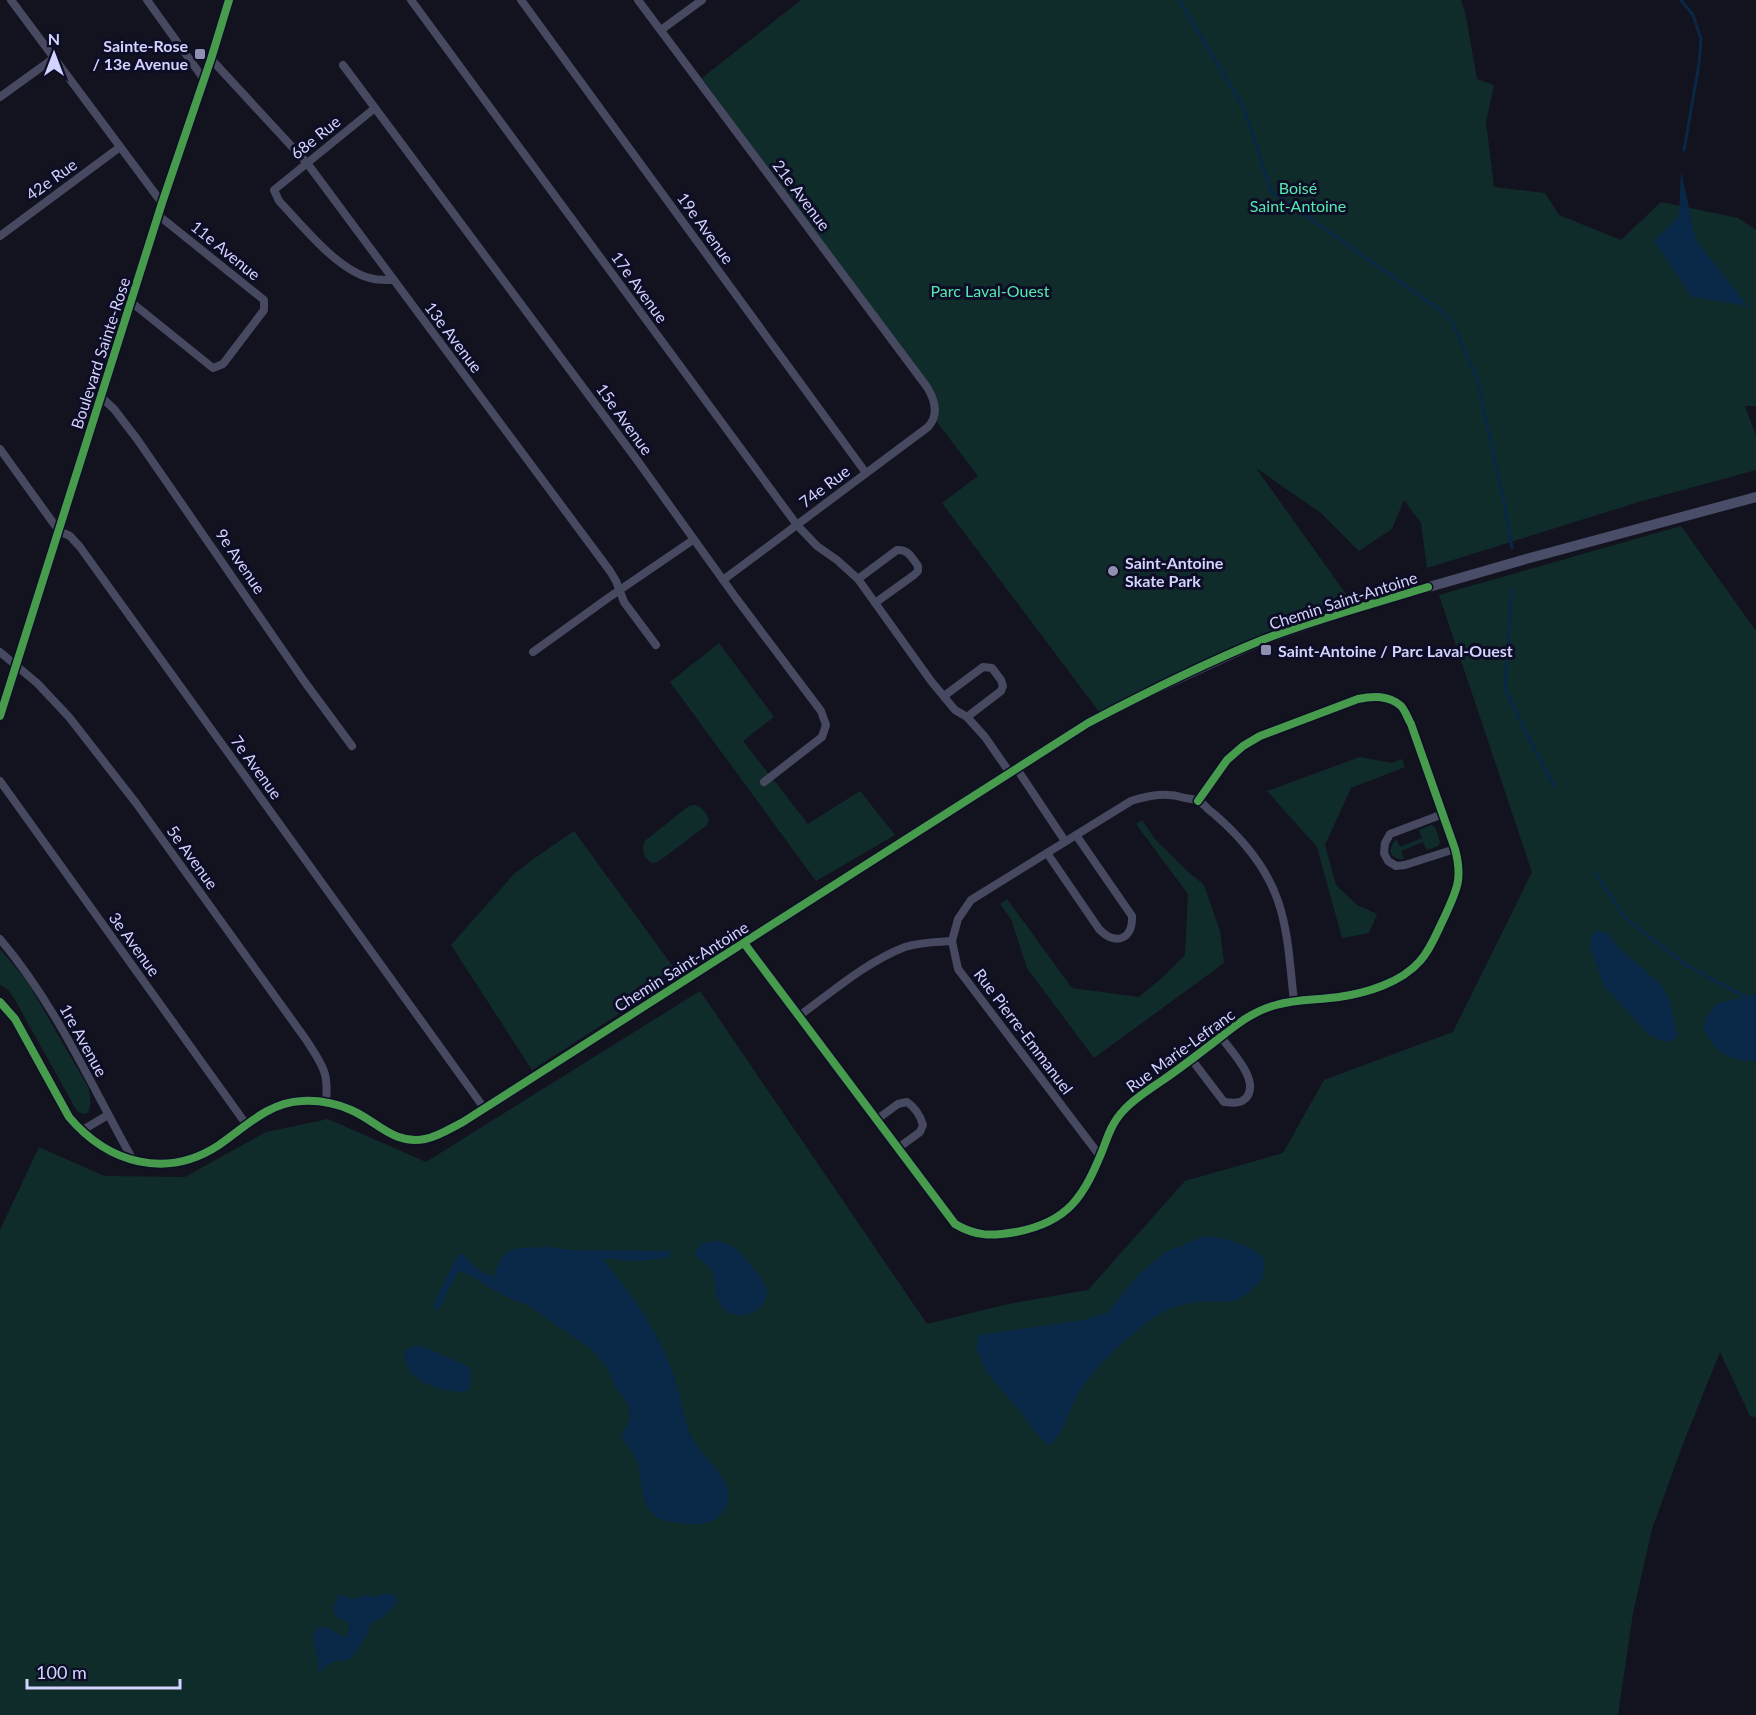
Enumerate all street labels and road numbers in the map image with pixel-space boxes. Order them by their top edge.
street label: 68e Rue [286,111,344,163]
street label: 42e Rue [22,154,80,204]
street label: 21e Avenue [769,156,835,234]
street label: 19e Avenue [674,189,738,267]
street label: 11e Avenue [188,216,264,284]
street label: 17e Avenue [608,248,672,326]
street label: Boulevard Sainte-Rose [67,275,133,431]
street label: 13e Avenue [421,298,487,376]
street label: 15e Avenue [593,380,657,458]
street label: 74e Rue [795,461,853,511]
street label: 9e Avenue [212,525,270,597]
street label: Chemin Saint-Antoine [1267,567,1419,633]
street label: 7e Avenue [227,731,287,803]
street label: 5e Avenue [163,821,223,893]
street label: 3e Avenue [105,908,165,980]
street label: Chemin Saint-Antoine [610,917,752,1015]
street label: Rue Pierre-Emmanuel [971,965,1077,1097]
street label: 1re Avenue [56,1001,112,1079]
street label: Rue Marie-Lefranc [1122,1004,1238,1096]

